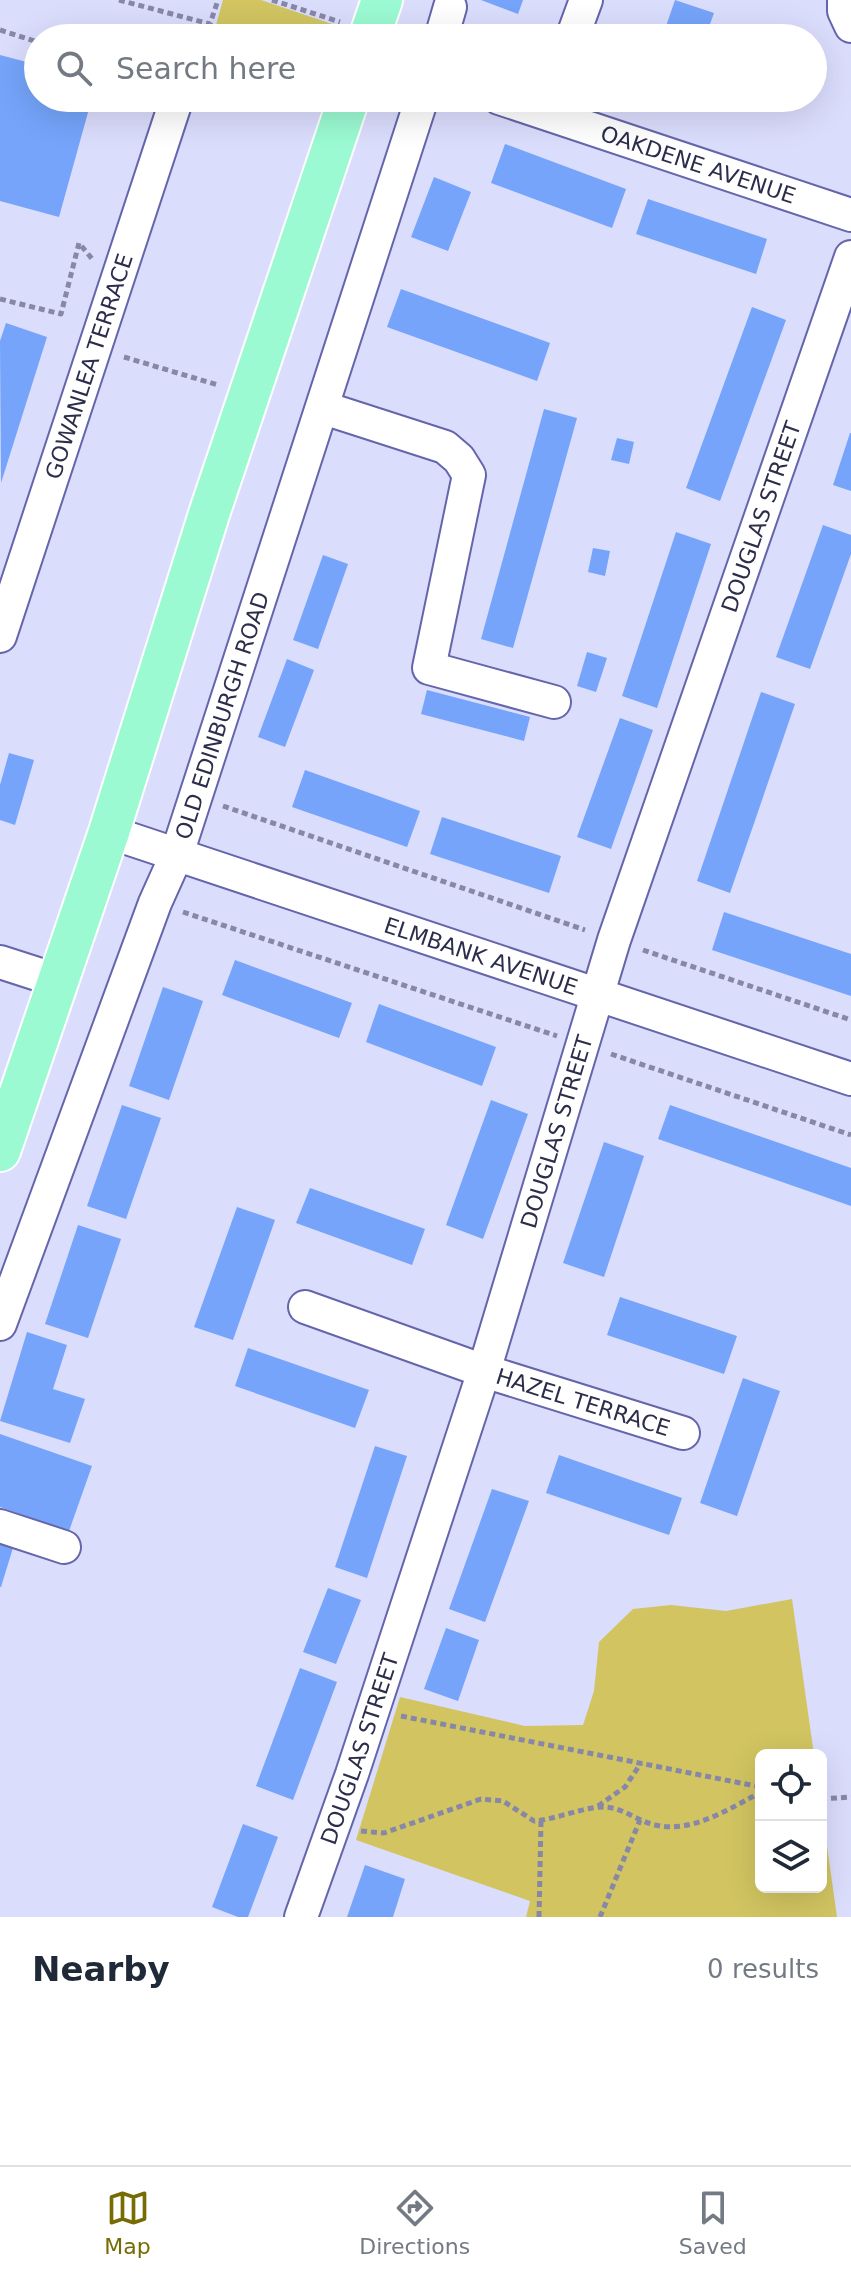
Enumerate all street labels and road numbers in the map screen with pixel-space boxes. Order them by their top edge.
street label: OAKDENE AVENUE [597,121,799,209]
street label: GOWANLEA TERRACE [41,251,138,482]
street label: DOUGLAS STREET [717,418,806,616]
street label: OLD EDINBURGH ROAD [171,589,274,843]
street label: ELMBANK AVENUE [381,912,581,1000]
street label: DOUGLAS STREET [516,1032,598,1231]
street label: HAZEL TERRACE [493,1364,673,1441]
street label: DOUGLAS STREET [316,1650,404,1848]

